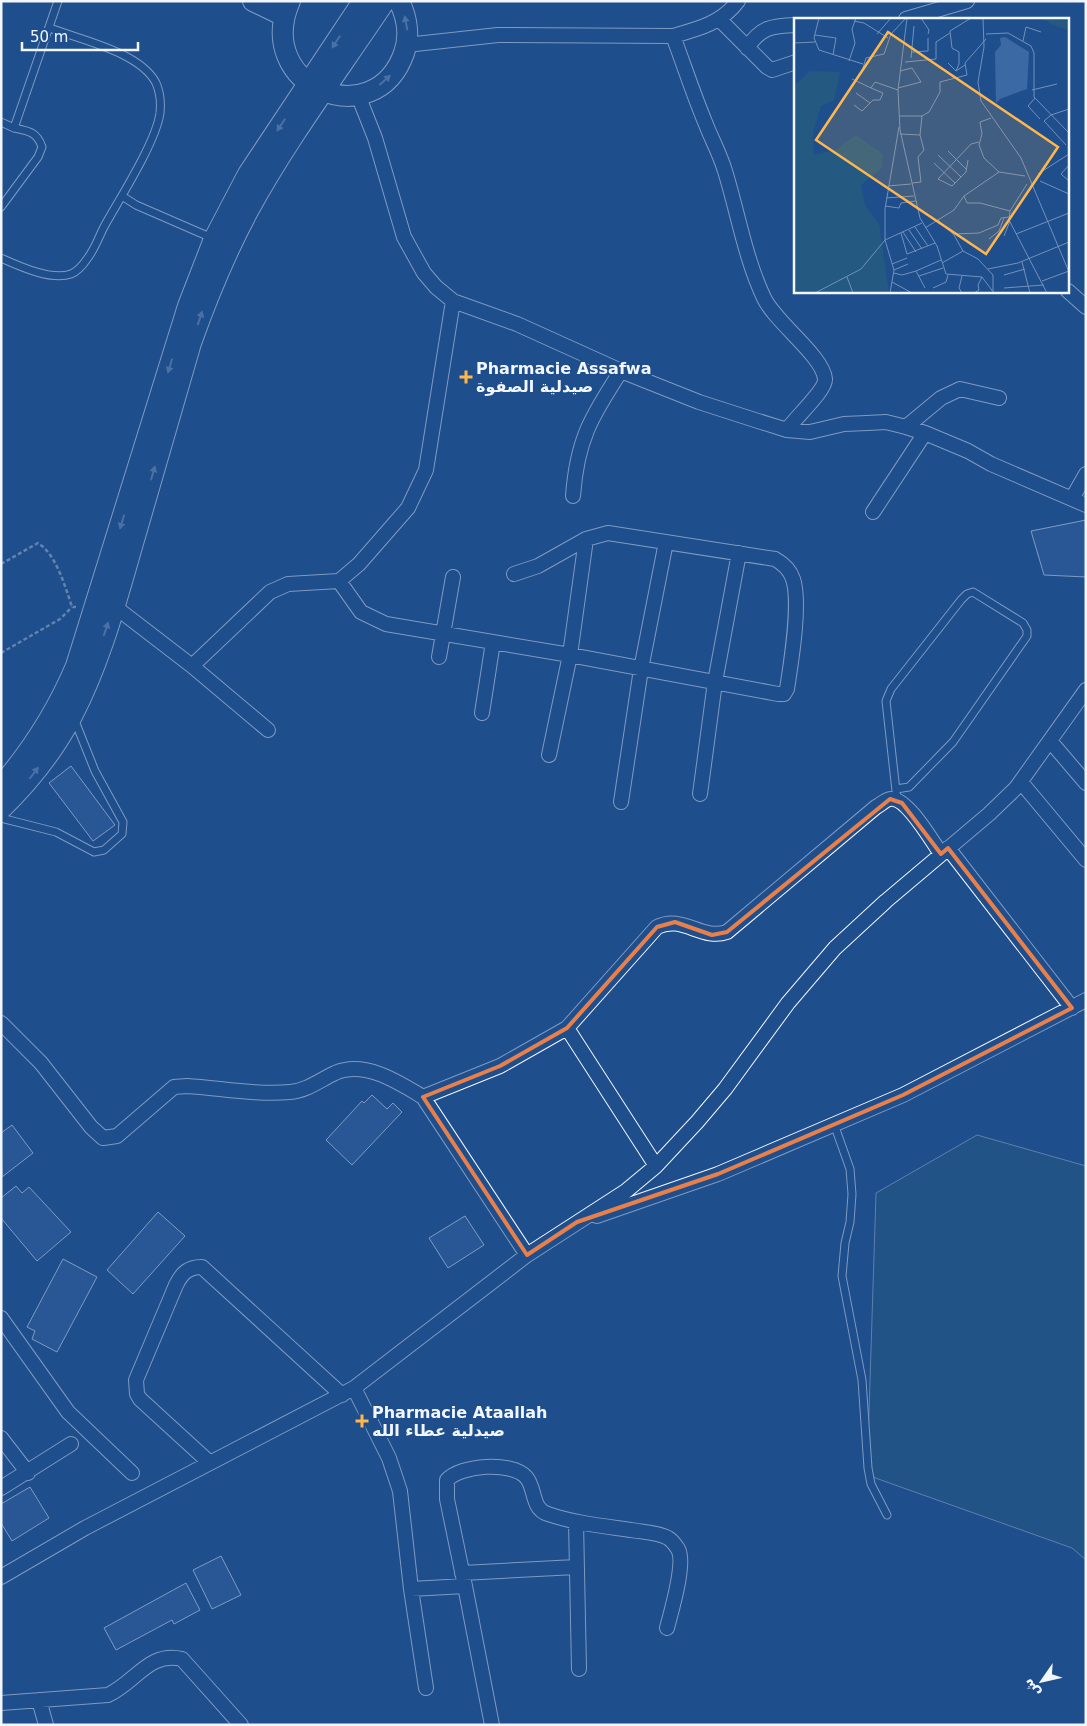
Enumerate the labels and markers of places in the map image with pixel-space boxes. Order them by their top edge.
place label: Pharmacie Assafwa صيدلية الصفوة [476,359,651,396]
marker: Pharmacie Assafwa صيدلية الصفوة [460,371,472,383]
place label: Pharmacie Ataallah صيدلية عطاء الله [372,1403,547,1440]
marker: Pharmacie Ataallah صيدلية عطاء الله [356,1415,368,1427]

